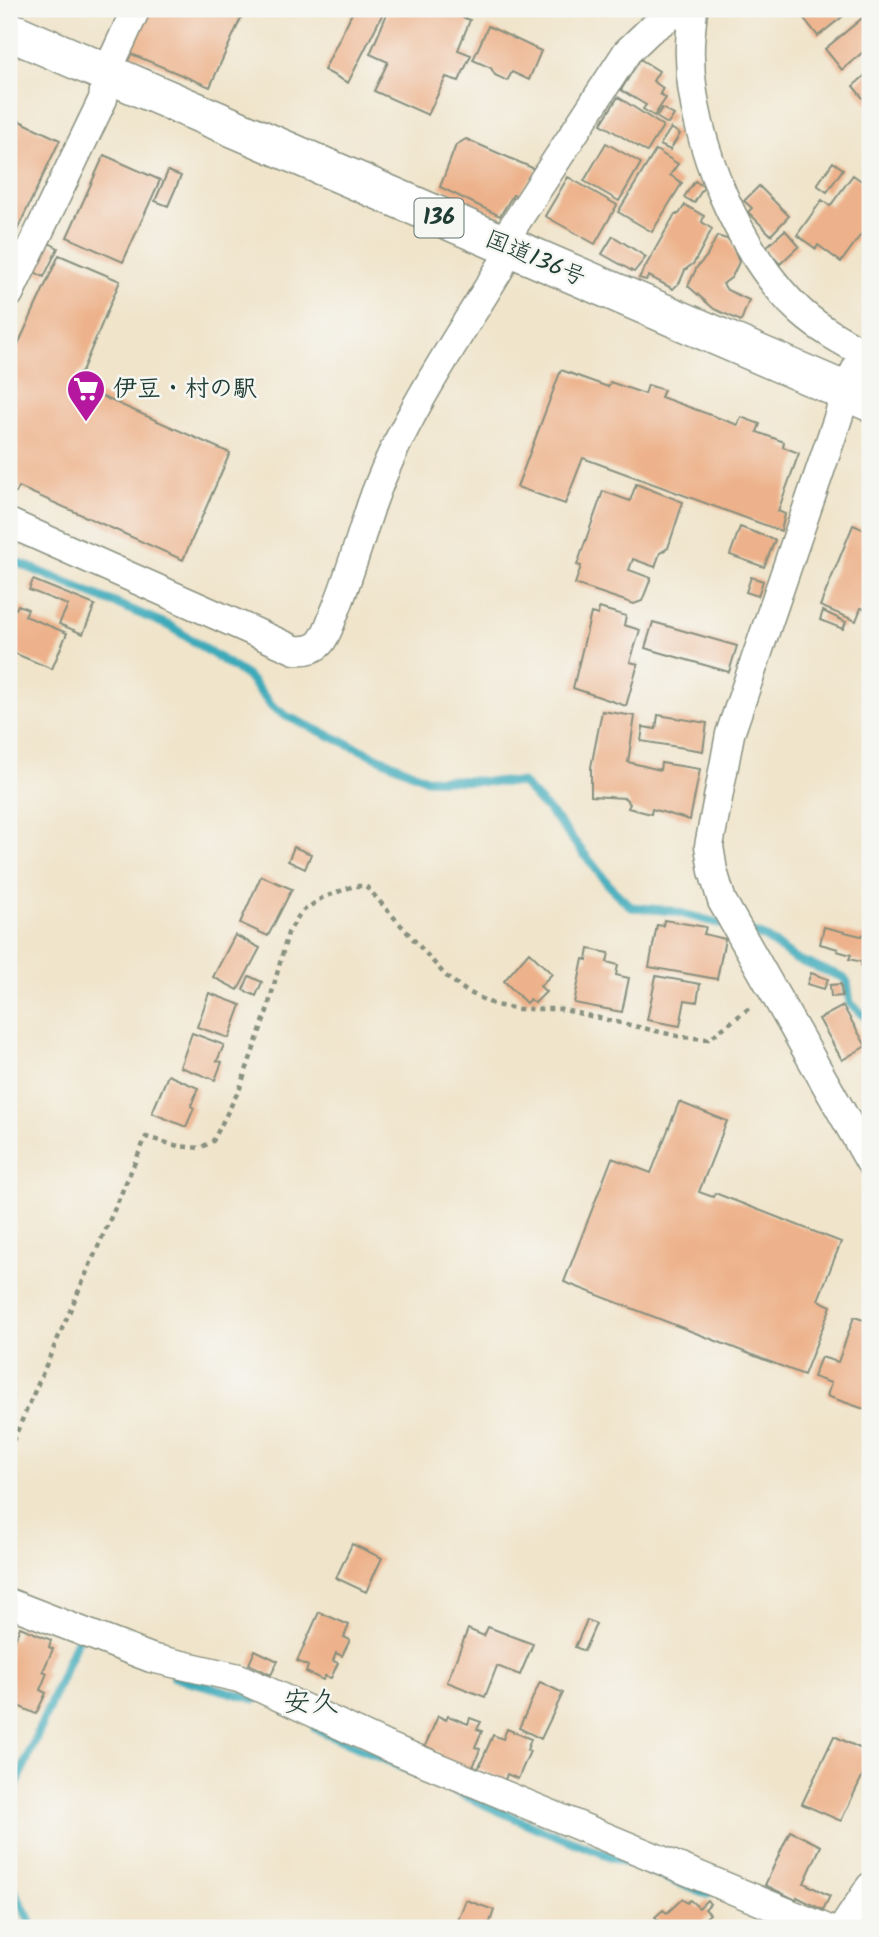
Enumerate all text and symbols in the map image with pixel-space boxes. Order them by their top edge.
road number: 136 [414,198,464,238]
street label: 国道136号 [478,220,592,298]
supermarket icon: 伊豆・村の駅 [65,368,107,423]
place label: 伊豆・村の駅 [113,370,257,409]
district label: 安久 [283,1681,339,1726]

